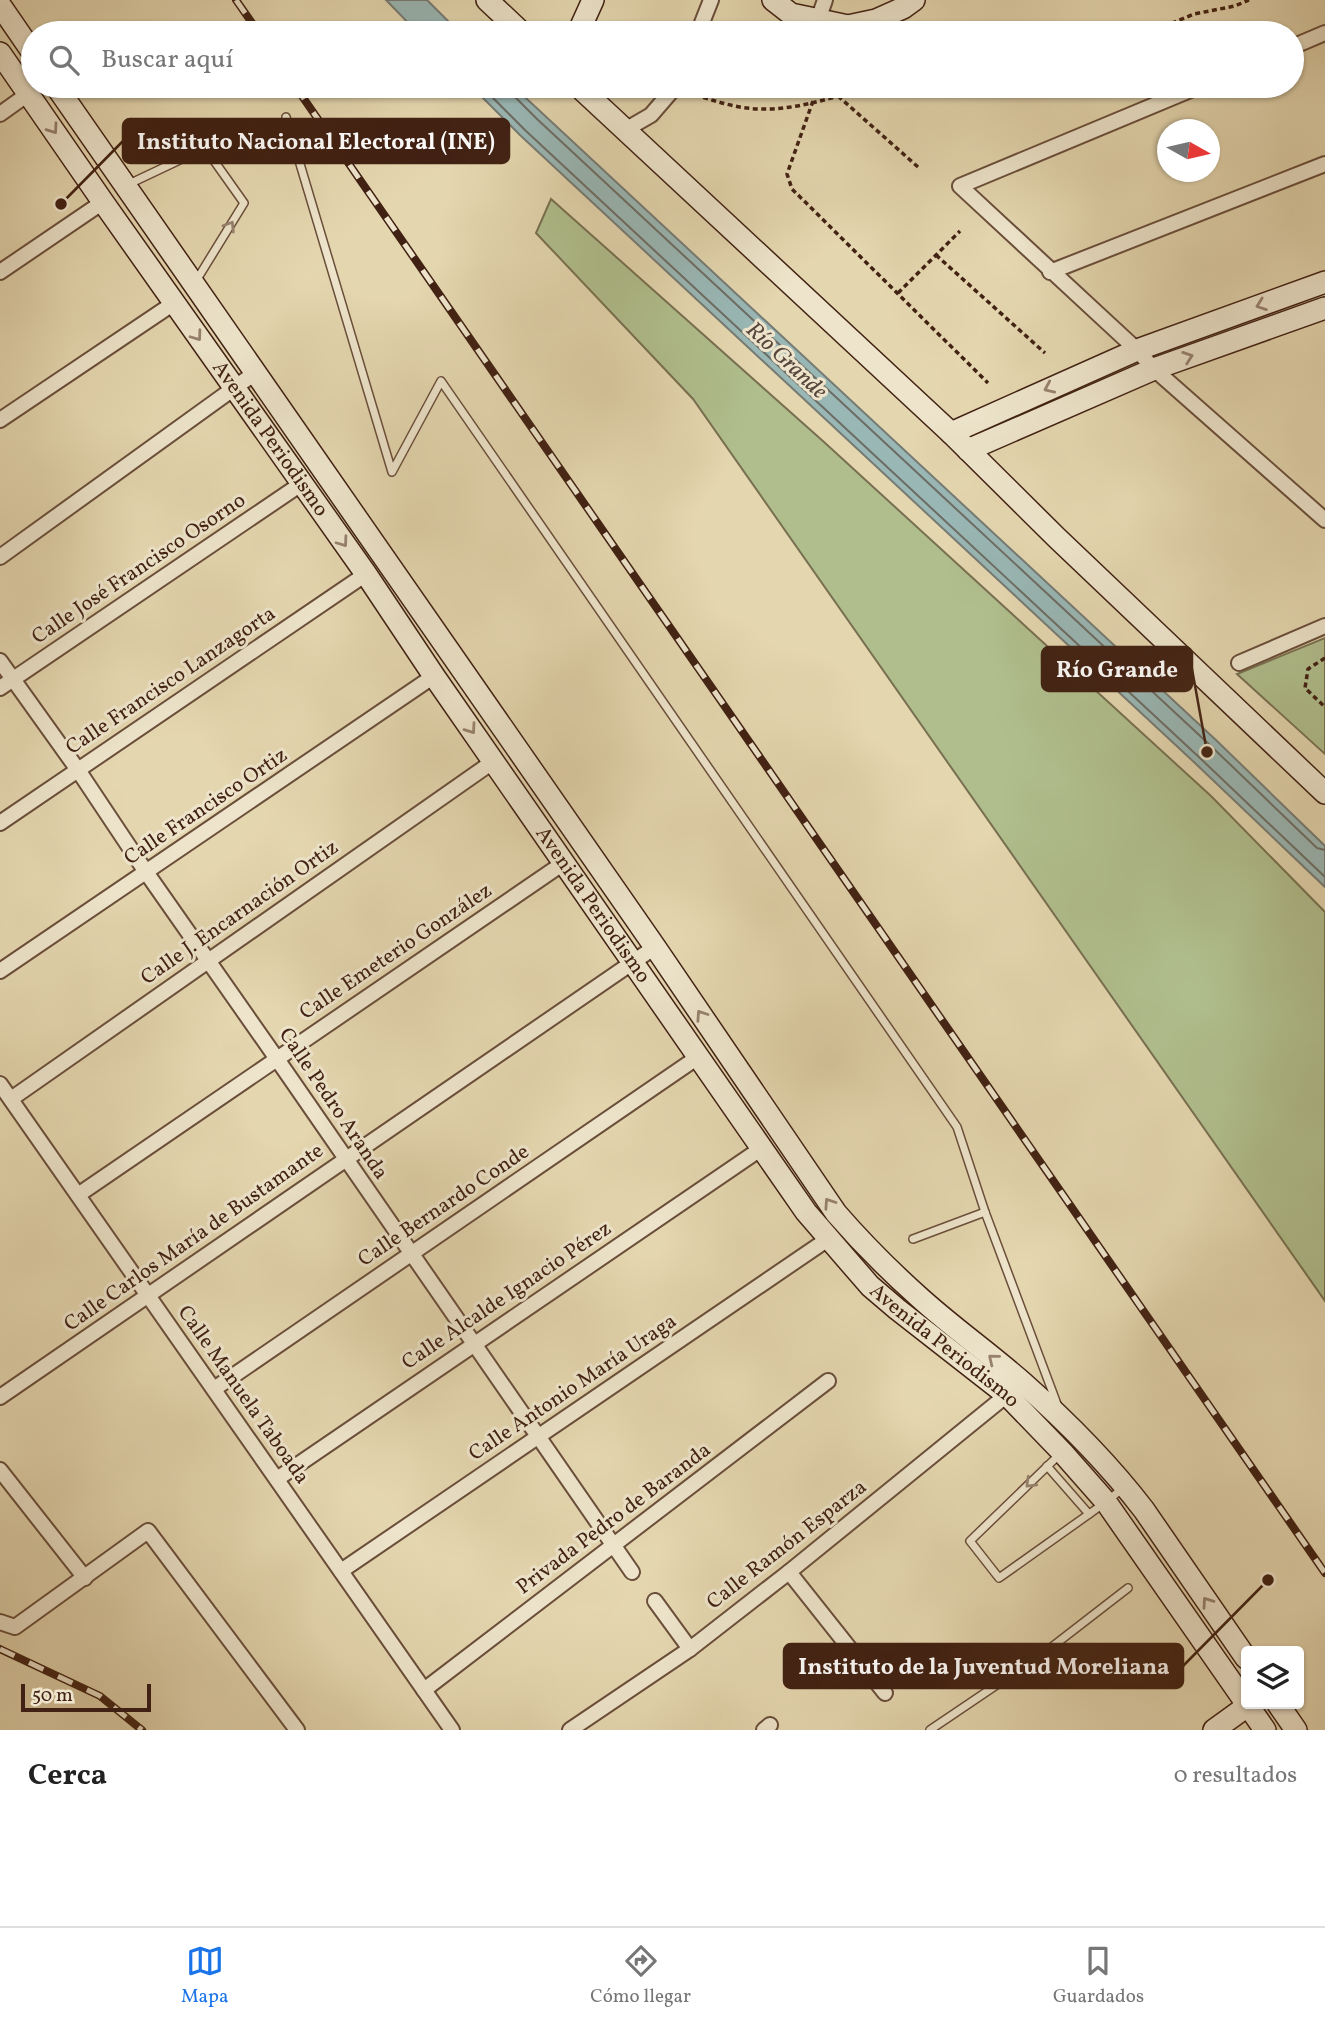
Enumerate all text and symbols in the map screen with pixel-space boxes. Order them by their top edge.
search box [21,21,1304,98]
icon: search [45,41,83,79]
text: Buscar aquí [101,42,233,78]
callout: Instituto Nacional Electoral (INE) [123,119,509,163]
north arrow [1157,119,1220,182]
one-way arrow [45,121,57,134]
text: Instituto Nacional Electoral (INE) [137,127,495,159]
one-way arrow [222,221,235,234]
one-way arrow [1255,297,1267,311]
water label: Río Grande [738,315,834,408]
one-way arrow [189,328,202,341]
one-way arrow [1181,351,1194,365]
street label: Avenida Periodismo [205,355,336,523]
one-way arrow [1044,380,1056,394]
street label: Calle José Francisco Osorno [26,486,252,652]
one-way arrow [334,534,347,547]
street label: Calle Francisco Lanzagorta [60,600,282,762]
callout: Río Grande [1042,647,1192,691]
text: Río Grande [1056,655,1178,687]
one-way arrow [463,721,476,734]
street label: Calle Francisco Ortiz [118,741,294,873]
street label: Avenida Periodismo [528,821,658,989]
street label: Calle J. Encarnación Ortiz [135,834,345,992]
street label: Calle Emeterio González [294,877,498,1027]
one-way arrow [697,1010,709,1023]
street label: Calle Pedro Aranda [271,1022,395,1186]
street label: Calle Carlos María de Bustamante [58,1137,330,1339]
street label: Calle Bernardo Conde [353,1138,535,1274]
one-way arrow [825,1198,837,1211]
street label: Calle Alcalde Ignacio Pérez [396,1215,618,1377]
street label: Avenida Periodismo [863,1277,1026,1414]
street label: Calle Manuela Taboada [170,1300,316,1490]
street label: Calle Antonio María Uraga [463,1307,683,1469]
one-way arrow [989,1355,1002,1367]
street label: Privada Pedro de Baranda [511,1436,717,1602]
street label: Calle Ramón Esparza [701,1473,873,1617]
one-way arrow [1025,1474,1038,1487]
one-way arrow [1203,1597,1216,1610]
callout: Instituto de la Juventud Moreliana [784,1644,1183,1688]
map controls [1241,1646,1304,1709]
button: layers [1241,1646,1304,1709]
text: Instituto de la Juventud Moreliana [798,1652,1170,1684]
scale bar [21,1681,150,1713]
text: 50 m [32,1683,73,1709]
text: Cerca [28,1755,107,1797]
text: 0 resultados [1174,1760,1297,1792]
tab: Mapa [181,1942,228,2010]
tab: Cómo llegar [590,1942,691,2010]
tab: Guardados [1053,1942,1144,2010]

